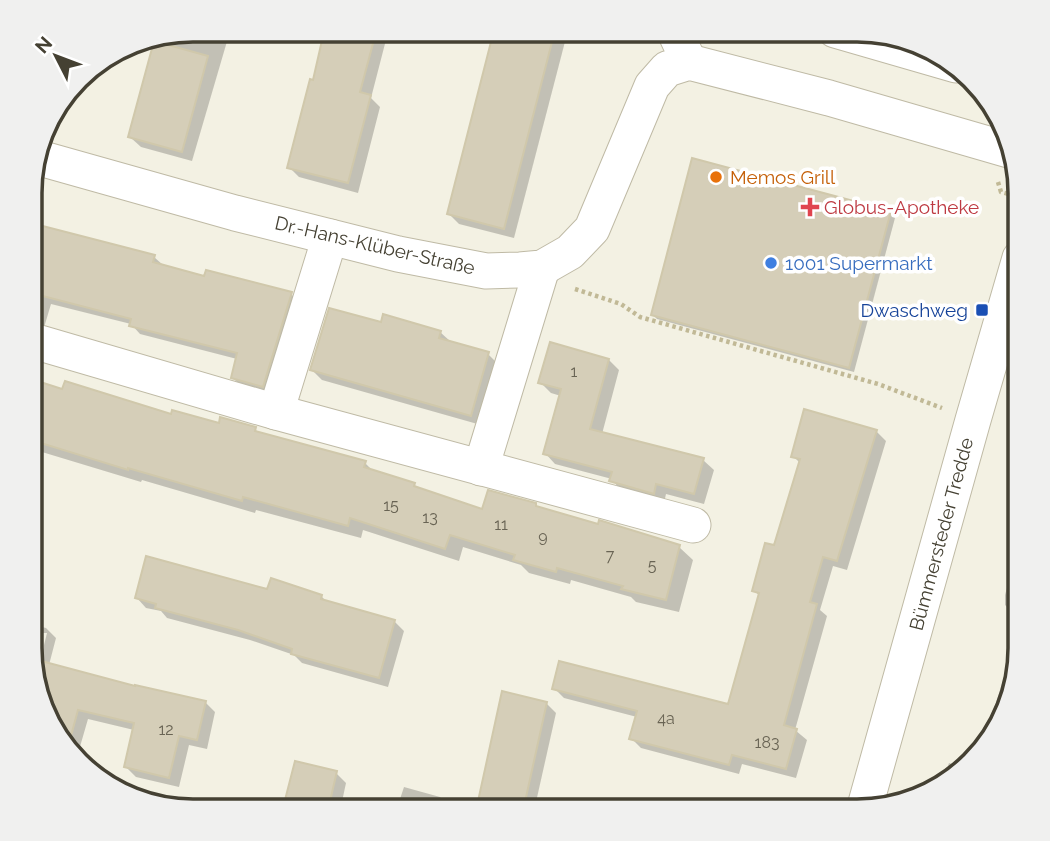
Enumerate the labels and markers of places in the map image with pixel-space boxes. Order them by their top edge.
place label: Memos Grill [730,166,836,188]
marker: Memos Grill [708,169,724,185]
place label: Globus-Apotheke [824,196,979,218]
marker: Globus-Apotheke [802,199,818,215]
place label: 1001 Supermarkt [785,252,933,274]
marker: 1001 Supermarkt [763,255,779,271]
place label: Dwaschweg [860,299,968,321]
marker: Dwaschweg [974,302,990,318]

